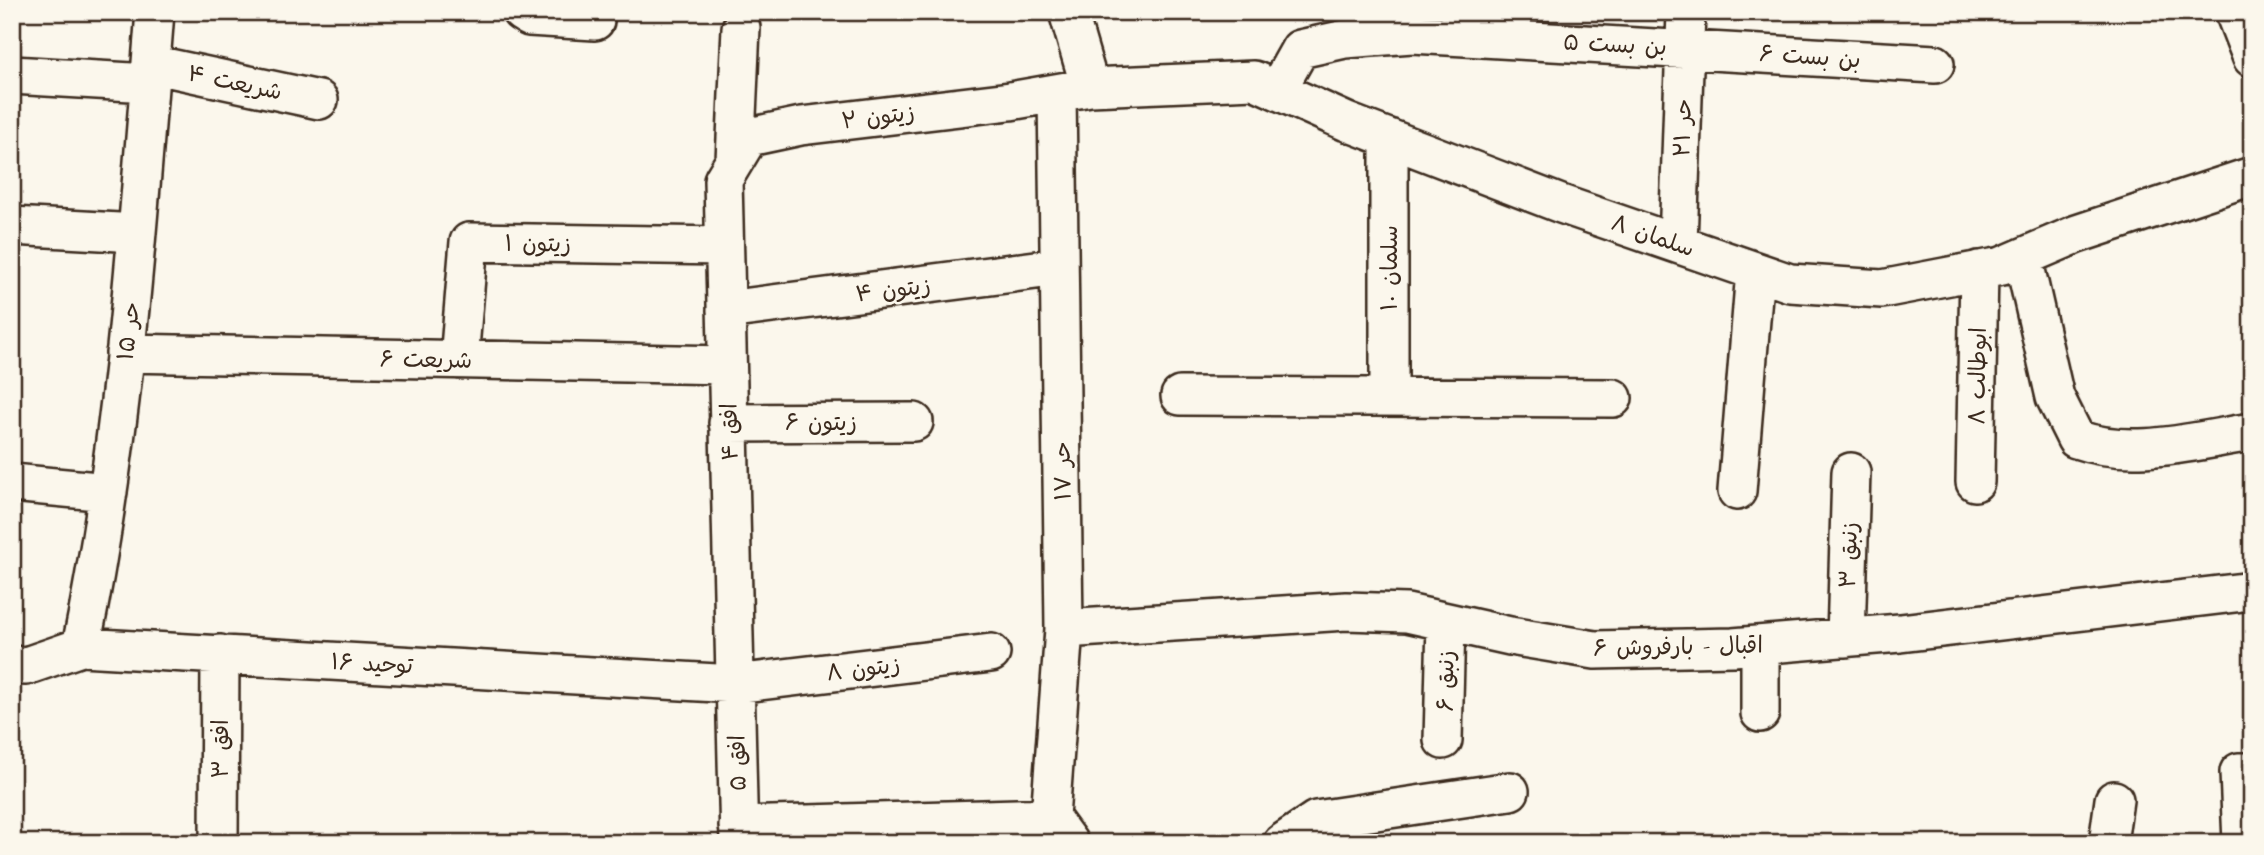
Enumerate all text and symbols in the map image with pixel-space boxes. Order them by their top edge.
street label: بن بست ۵ [1562,26,1668,64]
street label: بن بست ۶ [1758,37,1862,77]
street label: شریعت ۴ [185,57,285,109]
street label: زیتون ۲ [840,97,917,137]
street label: حر ۲۱ [1666,98,1700,158]
street label: سلمان ۸ [1607,207,1699,265]
street label: سلمان ۱۰ [1374,225,1406,311]
street label: زیتون ۱ [504,227,572,261]
street label: زیتون ۴ [854,270,932,310]
street label: حر ۱۵ [110,300,148,362]
street label: ابوطالب ۸ [1961,327,1995,425]
street label: شریعت ۶ [379,343,473,377]
street label: افق ۴ [713,403,746,461]
street label: زیتون ۶ [785,407,857,439]
street label: حر ۱۷ [1046,441,1080,501]
street label: زنبق ۳ [1832,521,1866,589]
street label: اقبال - بارفروش ۶ [1593,630,1763,664]
street label: توحید ۱۶ [330,646,414,682]
street label: زیتون ۸ [824,649,902,689]
street label: زنبق ۶ [1429,650,1463,712]
street label: افق ۳ [205,719,237,779]
street label: افق ۵ [722,735,754,791]

